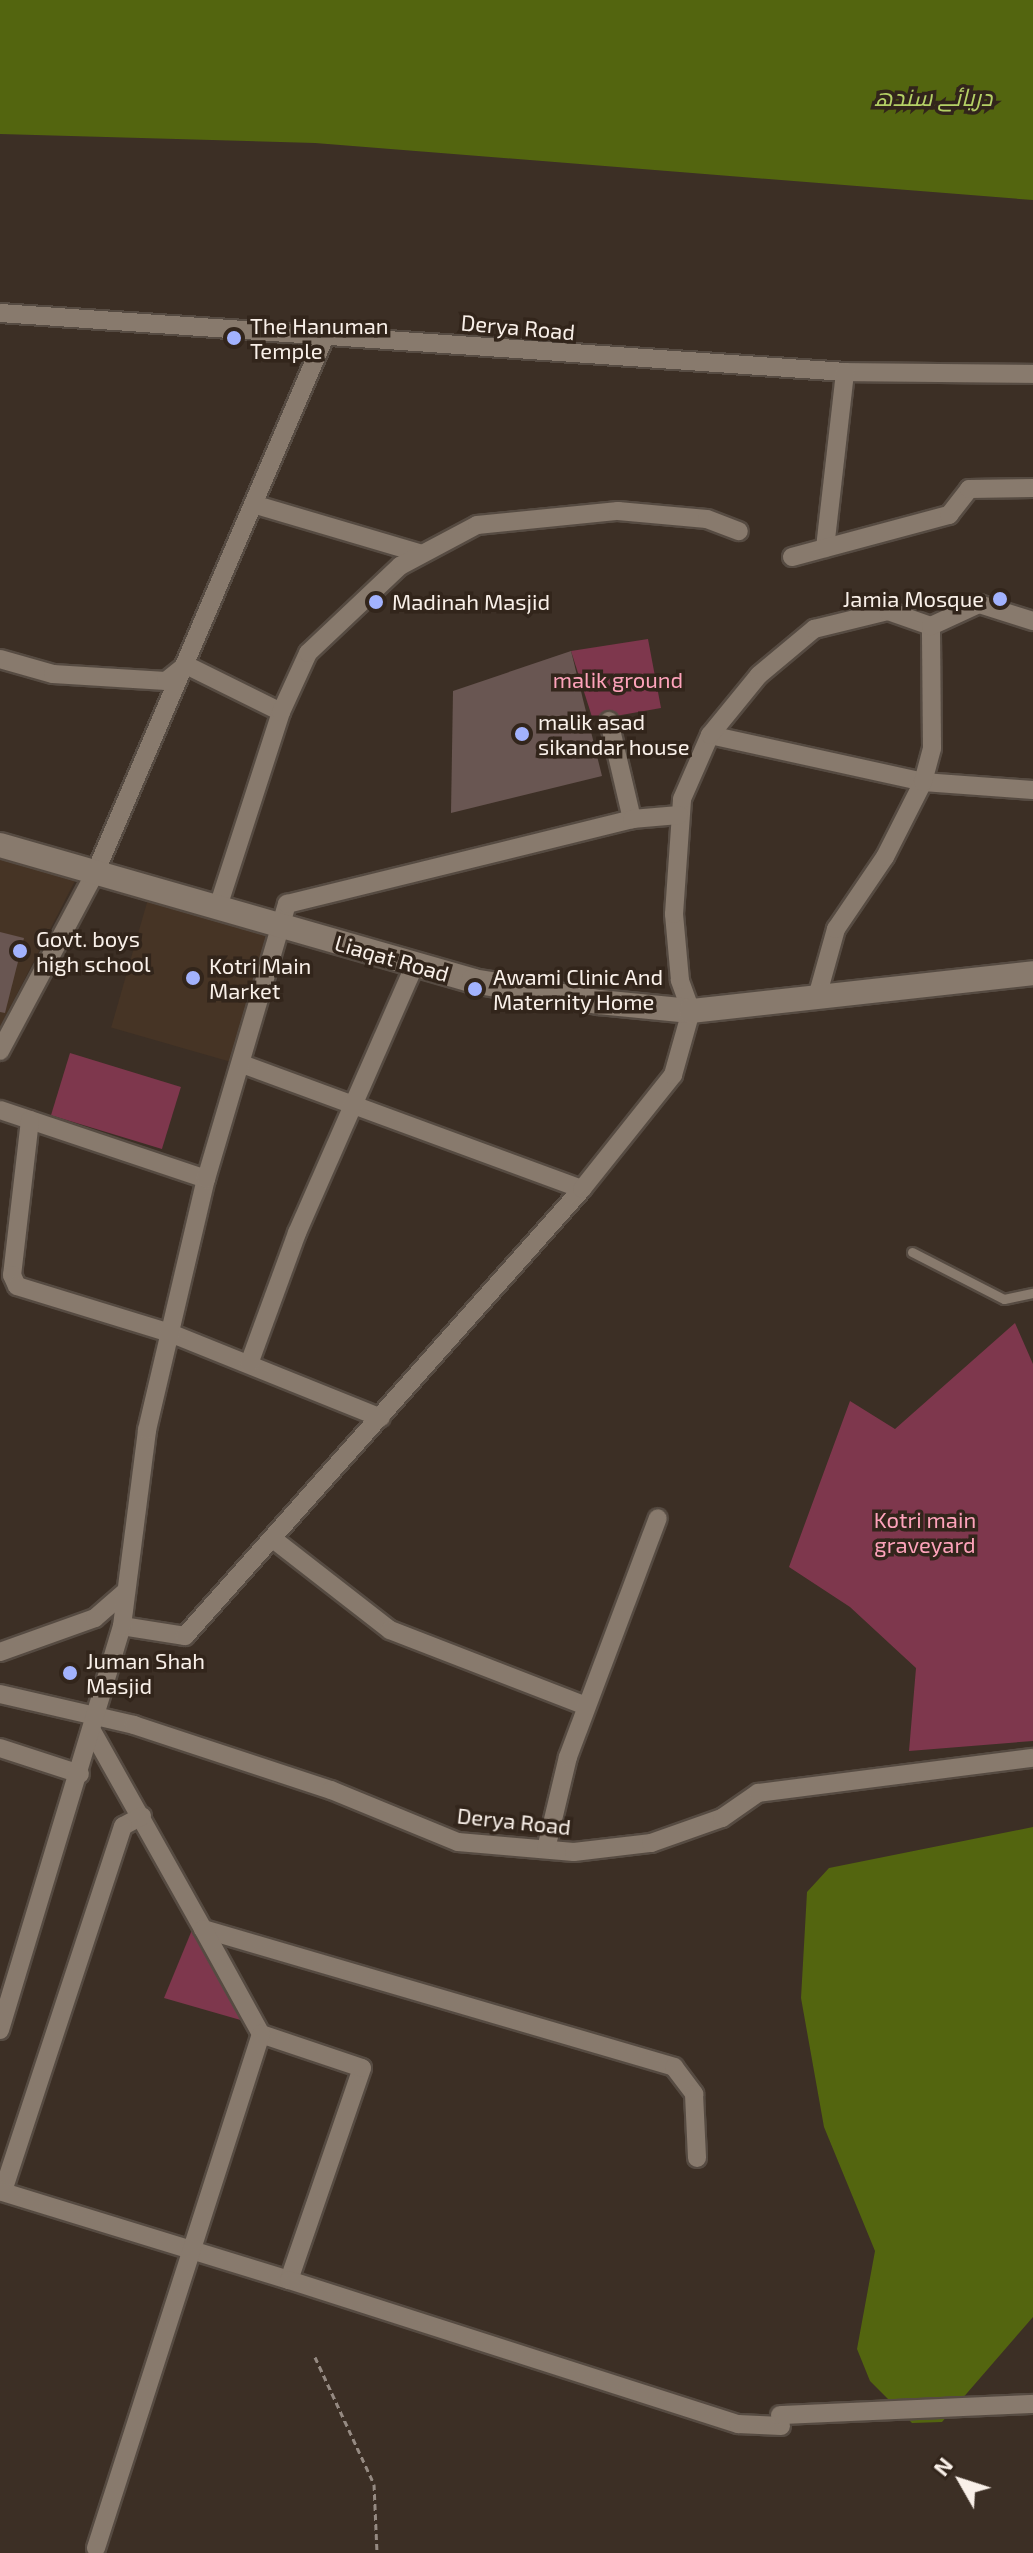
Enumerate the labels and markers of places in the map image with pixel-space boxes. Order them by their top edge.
place label: The Hanuman Temple [250,312,389,364]
marker: The Hanuman Temple [225,329,243,347]
place label: Jamia Mosque [843,586,984,612]
place label: Madinah Masjid [392,589,550,615]
marker: Jamia Mosque [991,590,1009,608]
marker: Madinah Masjid [367,593,385,611]
place label: malik asad sikandar house [538,708,690,760]
marker: malik asad sikandar house [513,725,531,743]
place label: Govt. boys high school [36,925,150,976]
marker: Govt. boys high school [11,942,29,960]
place label: Kotri Main Market [209,952,311,1004]
place label: Awami Clinic And Maternity Home [493,963,664,1014]
marker: Kotri Main Market [184,969,202,987]
marker: Awami Clinic And Maternity Home [464,978,486,1000]
place label: Juman Shah Masjid [86,1647,205,1698]
marker: Juman Shah Masjid [61,1664,79,1682]

